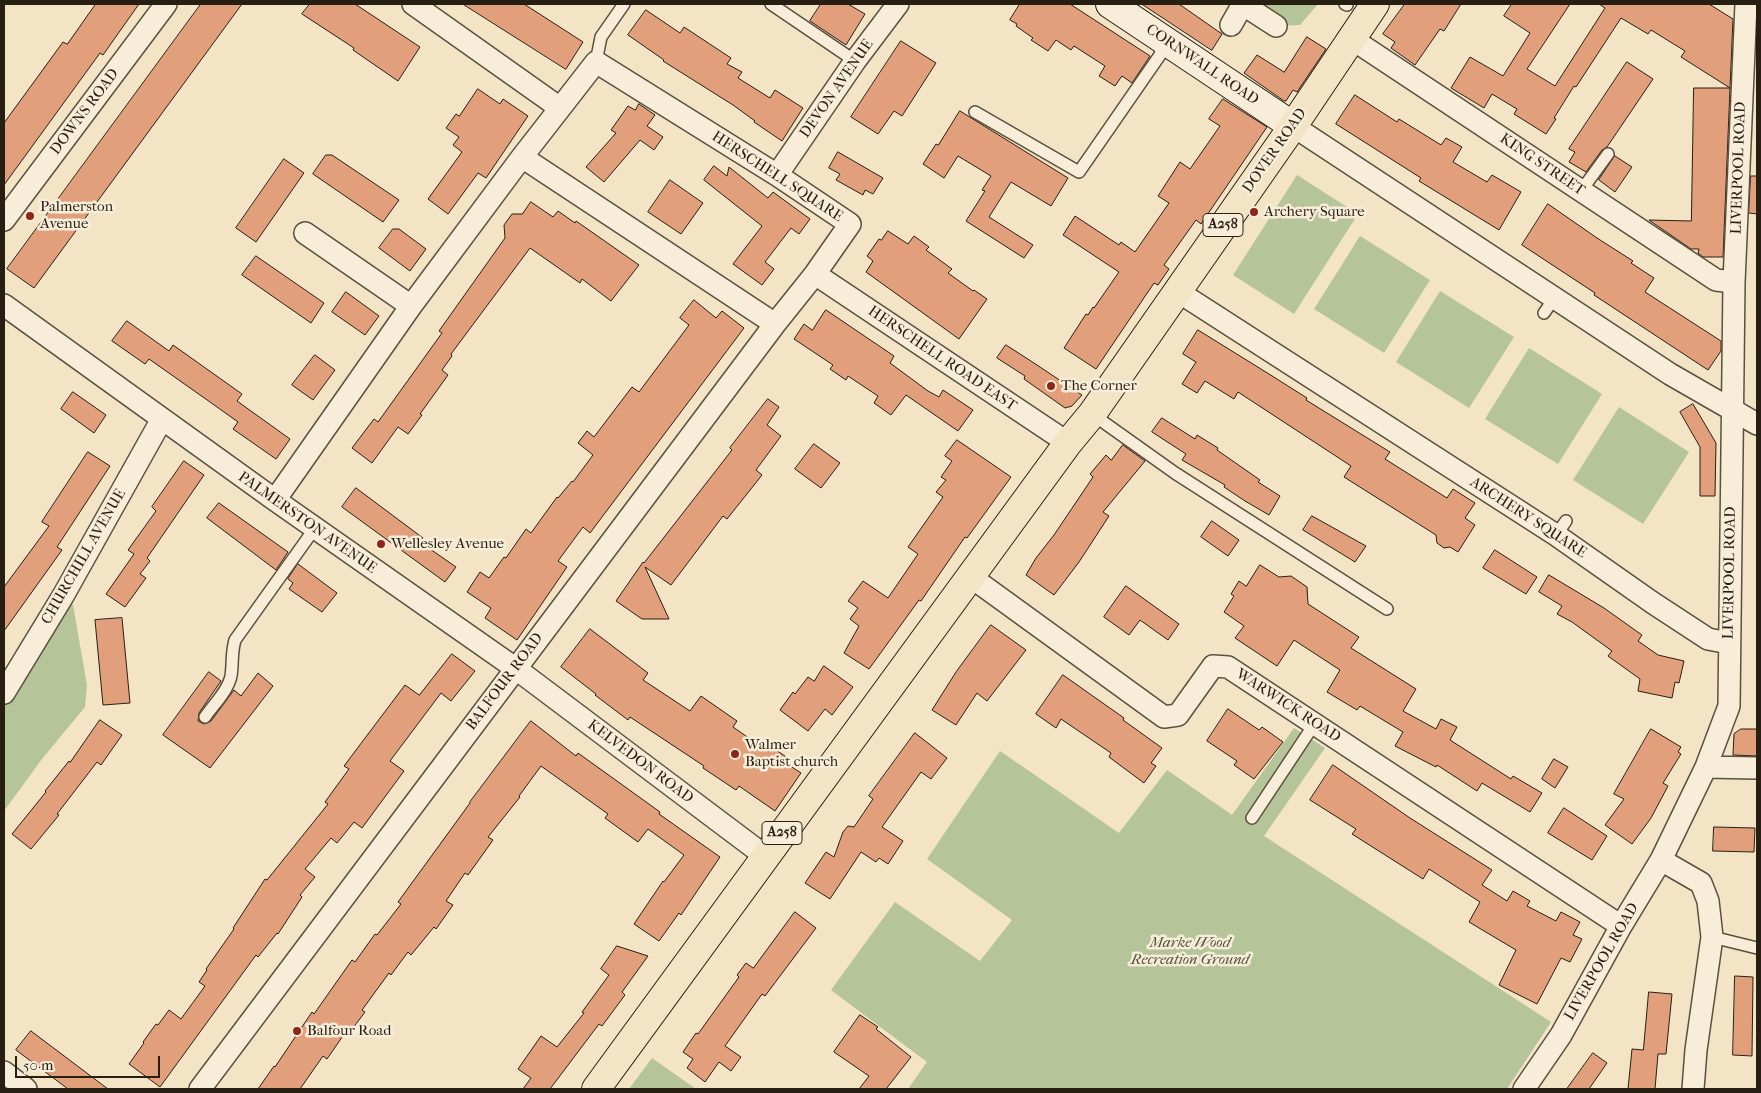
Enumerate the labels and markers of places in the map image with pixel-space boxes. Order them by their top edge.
place label: Palmerston Avenue [40,198,113,233]
place label: Archery Square [1264,203,1365,221]
marker: Archery Square [1248,206,1260,218]
marker: Palmerston Avenue [24,210,36,222]
place label: The Corner [1061,377,1137,395]
marker: The Corner [1045,380,1057,392]
place label: Wellesley Avenue [391,535,504,553]
marker: Wellesley Avenue [375,538,387,550]
place label: Walmer Baptist church [745,736,838,771]
marker: Walmer Baptist church [729,748,741,760]
place label: Balfour Road [307,1022,391,1040]
marker: Balfour Road [291,1025,303,1037]

